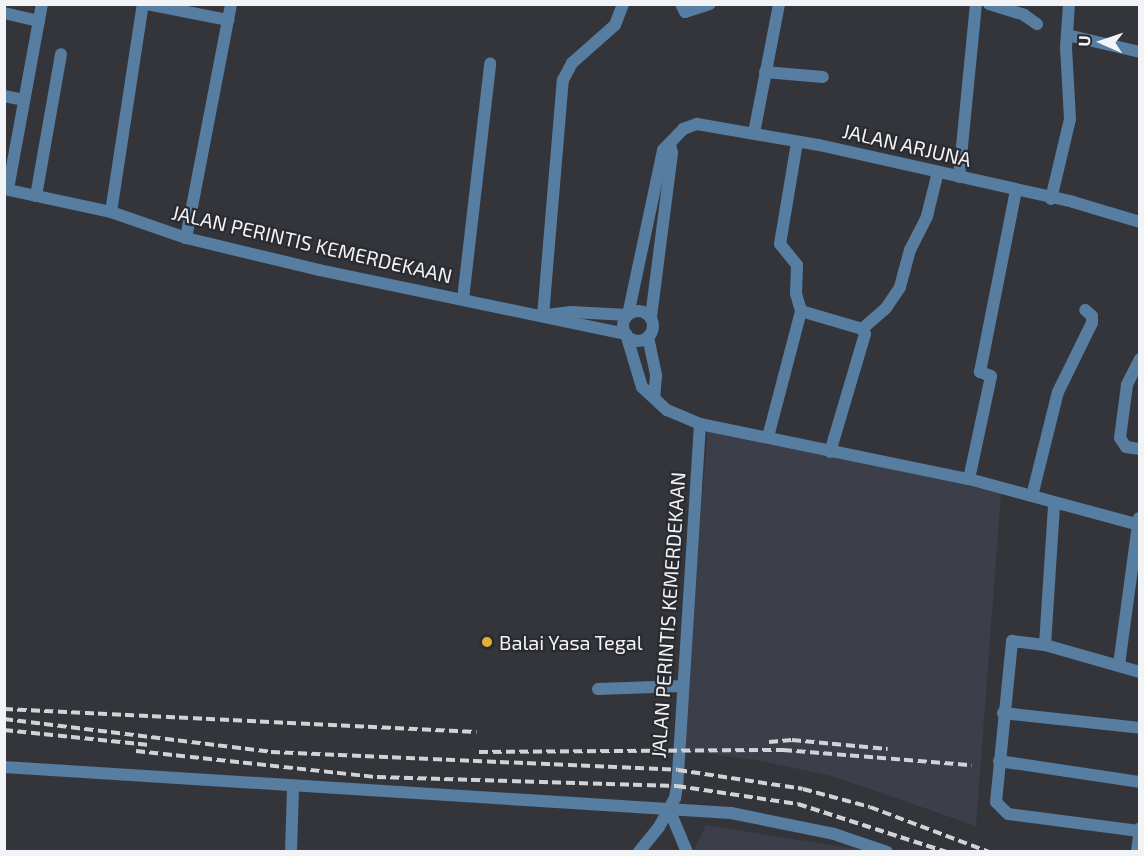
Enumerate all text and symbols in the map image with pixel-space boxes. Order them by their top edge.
north arrow [1072,12,1132,72]
text: U [1074,35,1093,47]
street label: JALAN ARJUNA [840,118,974,172]
street label: JALAN PERINTIS KEMERDEKAAN [169,200,455,288]
street label: JALAN PERINTIS KEMERDEKAAN [646,471,690,759]
place label: Balai Yasa Tegal [499,630,644,654]
marker: Balai Yasa Tegal [480,635,494,649]

